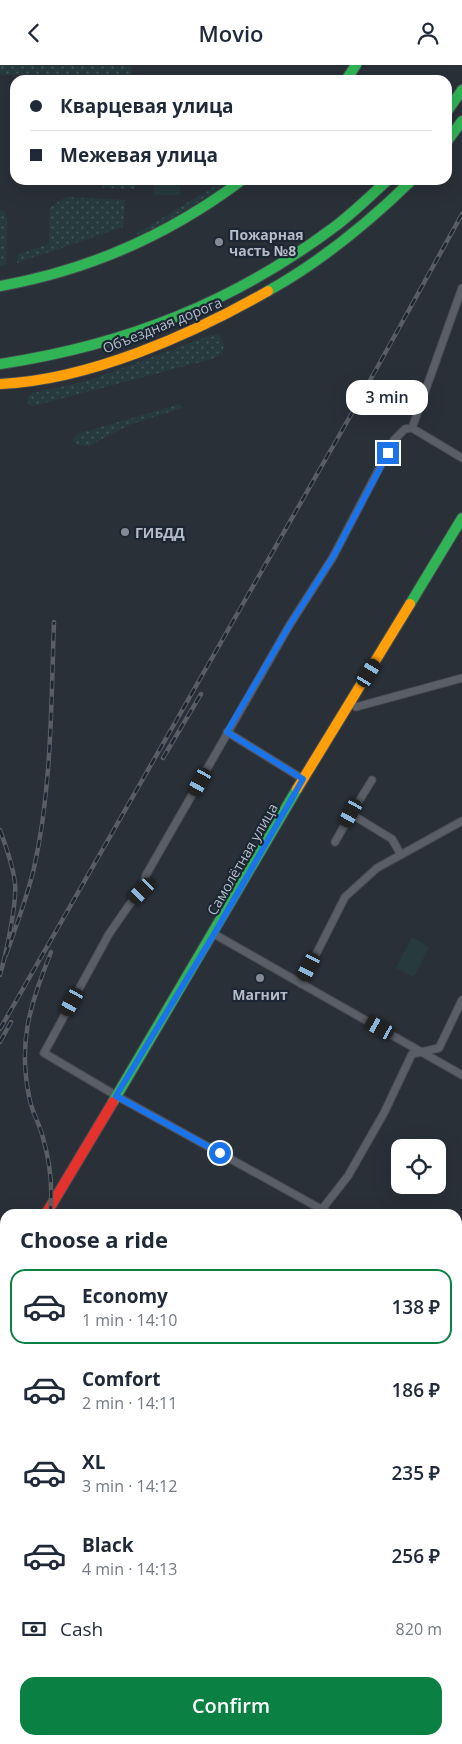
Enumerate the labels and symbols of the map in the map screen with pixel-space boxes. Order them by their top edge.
place label: Пожарная часть №8 [229,225,304,260]
marker: Пожарная часть №8 [213,236,225,248]
street label: Объездная дорога [100,292,224,358]
callout: 3 min [347,381,429,415]
route end [377,442,399,464]
place label: ГИБДД [135,523,185,542]
marker: ГИБДД [119,526,131,538]
car [354,656,383,690]
car [186,765,213,799]
car [337,796,364,830]
street label: Самолётная улица [202,800,282,918]
car [126,875,157,907]
car [295,950,322,984]
marker: Магнит [254,972,266,984]
car [58,985,85,1019]
place label: Магнит [232,985,288,1004]
car [363,1014,396,1042]
route start [209,1142,231,1164]

